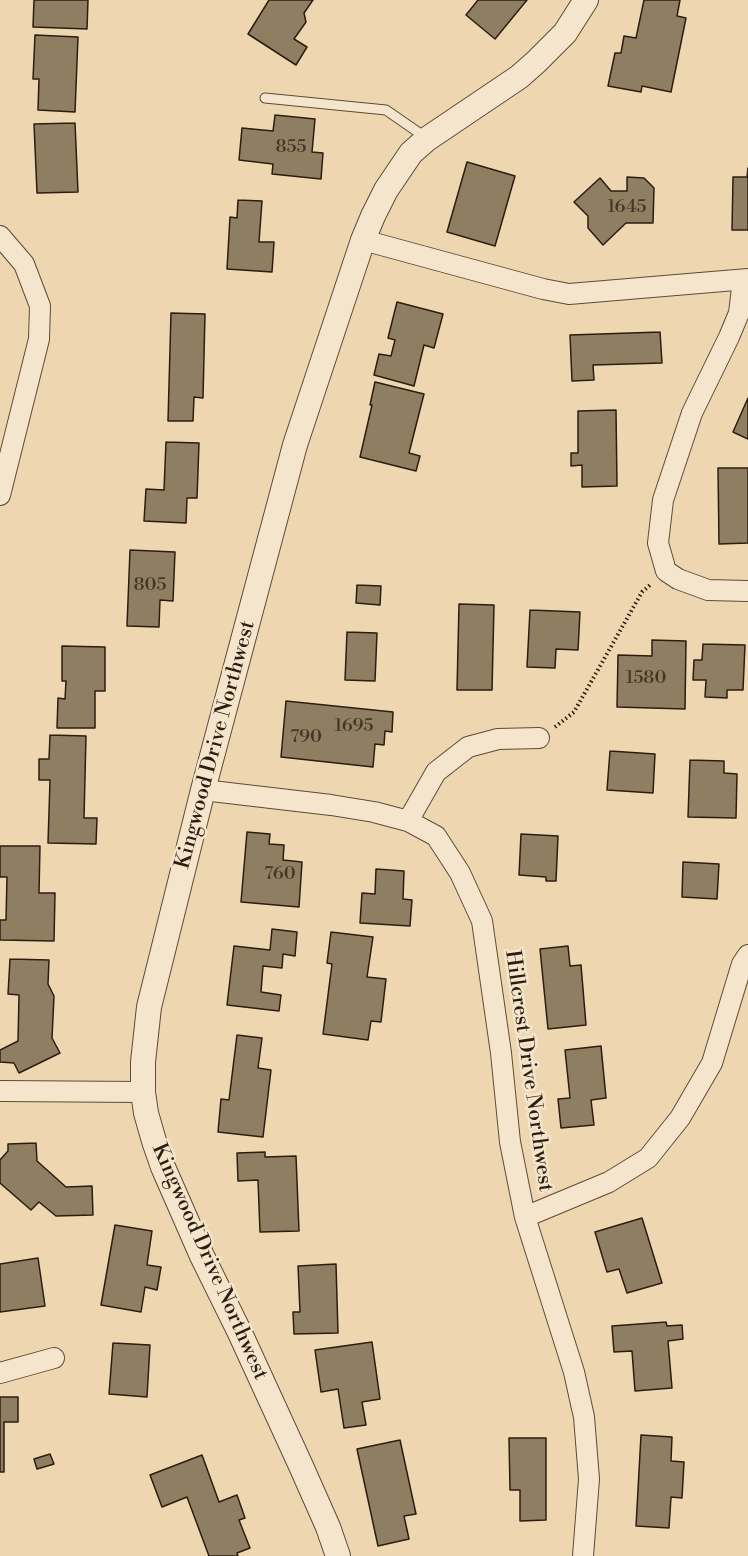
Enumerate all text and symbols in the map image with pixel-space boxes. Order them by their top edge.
house number: 855 [276,137,306,159]
house number: 1645 [607,197,647,219]
house number: 805 [134,575,166,597]
street label: Kingwood Drive Northwest [171,618,261,872]
house number: 1580 [626,668,666,690]
house number: 1695 [335,716,373,738]
house number: 790 [290,727,322,749]
house number: 760 [264,864,296,886]
street label: Hillcrest Drive Northwest [499,948,557,1194]
street label: Kingwood Drive Northwest [145,1140,273,1384]

